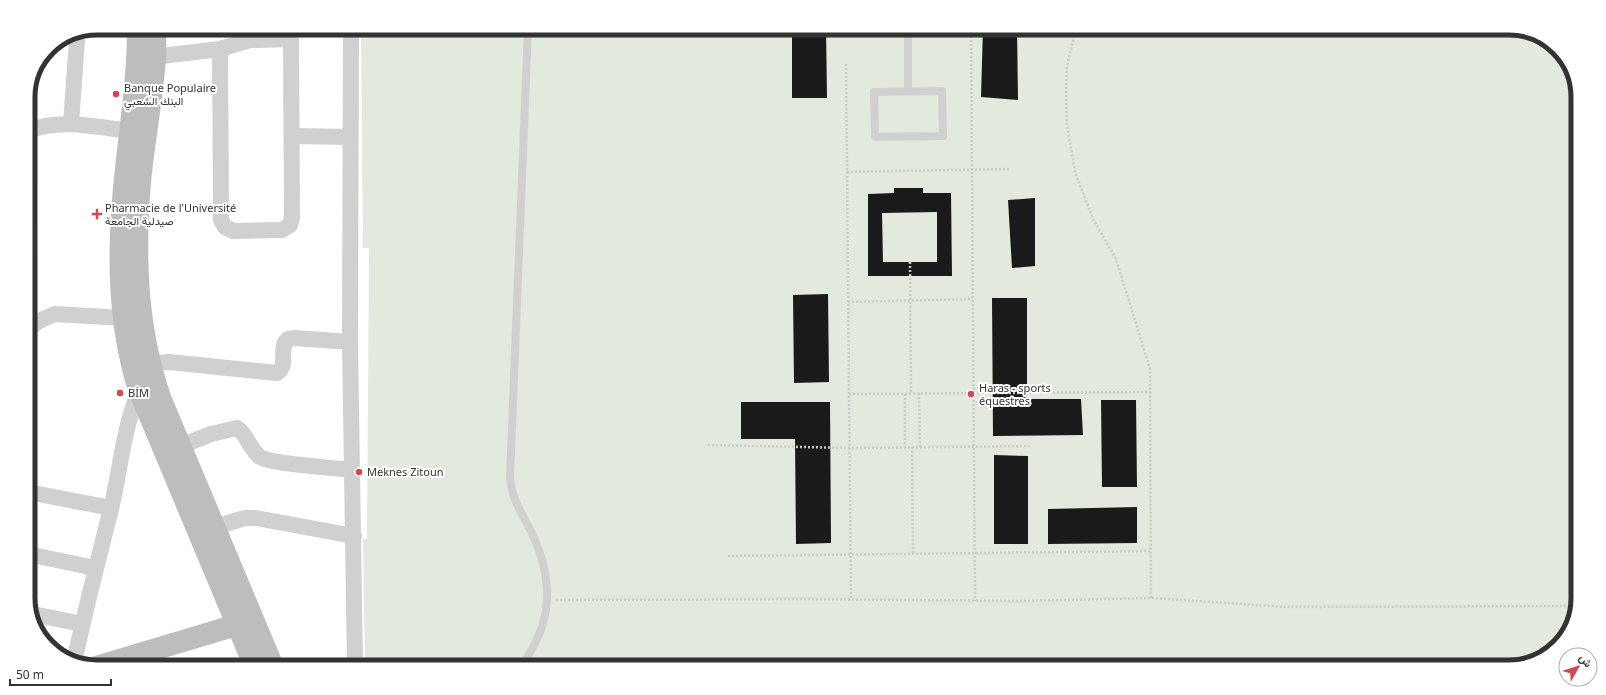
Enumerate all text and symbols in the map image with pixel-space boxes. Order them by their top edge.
place label: Banque Populaire البنك الشعبي [124,80,216,111]
marker: Banque Populaire البنك الشعبي [111,89,121,99]
place label: Pharmacie de l'Université صيدلية الجامعة [105,200,236,228]
marker: Pharmacie de l'Université صيدلية الجامعة [92,209,102,219]
place label: Haras - sports équestres [979,380,1051,408]
place label: BİM [128,385,149,400]
marker: BİM [115,388,125,398]
marker: Haras - sports équestres [966,389,976,399]
place label: Meknes Zitoun [367,464,444,479]
marker: Meknes Zitoun [354,467,364,477]
north arrow [1558,647,1598,687]
text: ش [1576,651,1596,670]
scale bar [10,661,111,687]
text: 50 m [16,666,44,683]

